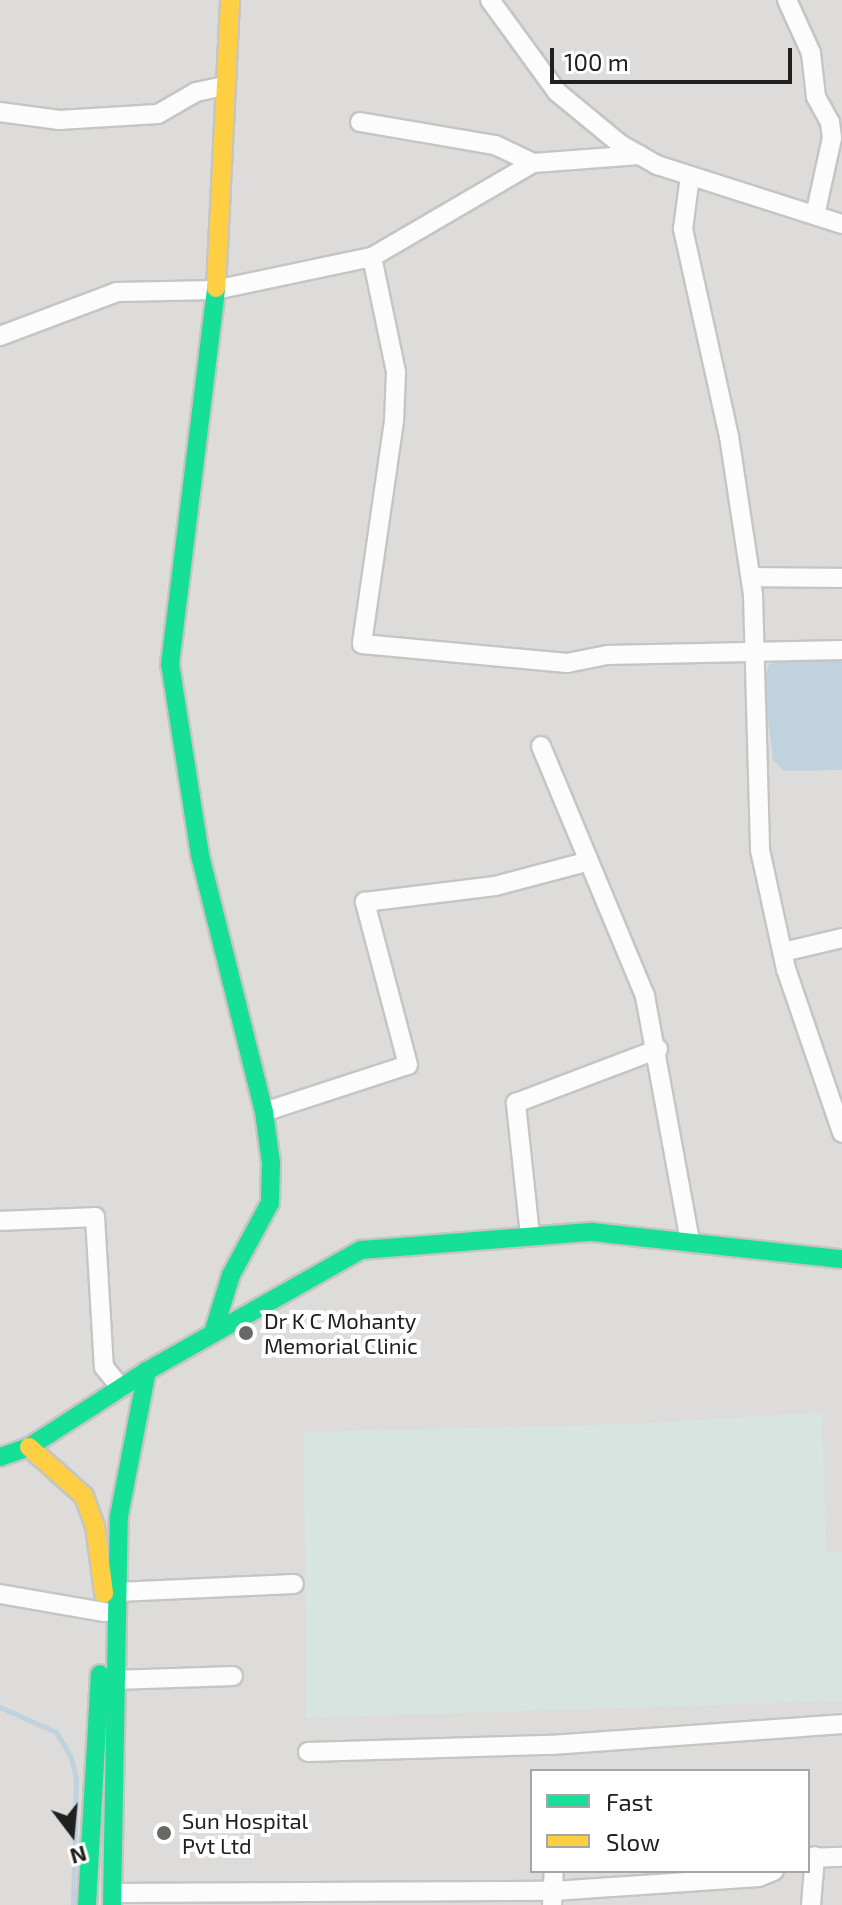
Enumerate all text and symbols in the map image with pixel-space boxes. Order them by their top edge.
scale bar [554,32,796,82]
text: 100 m [564,47,629,76]
place label: Dr K C Mohanty Memorial Clinic [264,1307,418,1358]
marker: Dr K C Mohanty Memorial Clinic [235,1322,257,1344]
legend [530,1769,810,1873]
text: Fast [606,1787,653,1816]
north arrow [32,1793,112,1873]
place label: Sun Hospital Pvt Ltd [182,1807,308,1858]
marker: Sun Hospital Pvt Ltd [153,1822,175,1844]
text: Slow [606,1827,660,1856]
text: N [67,1841,90,1871]

